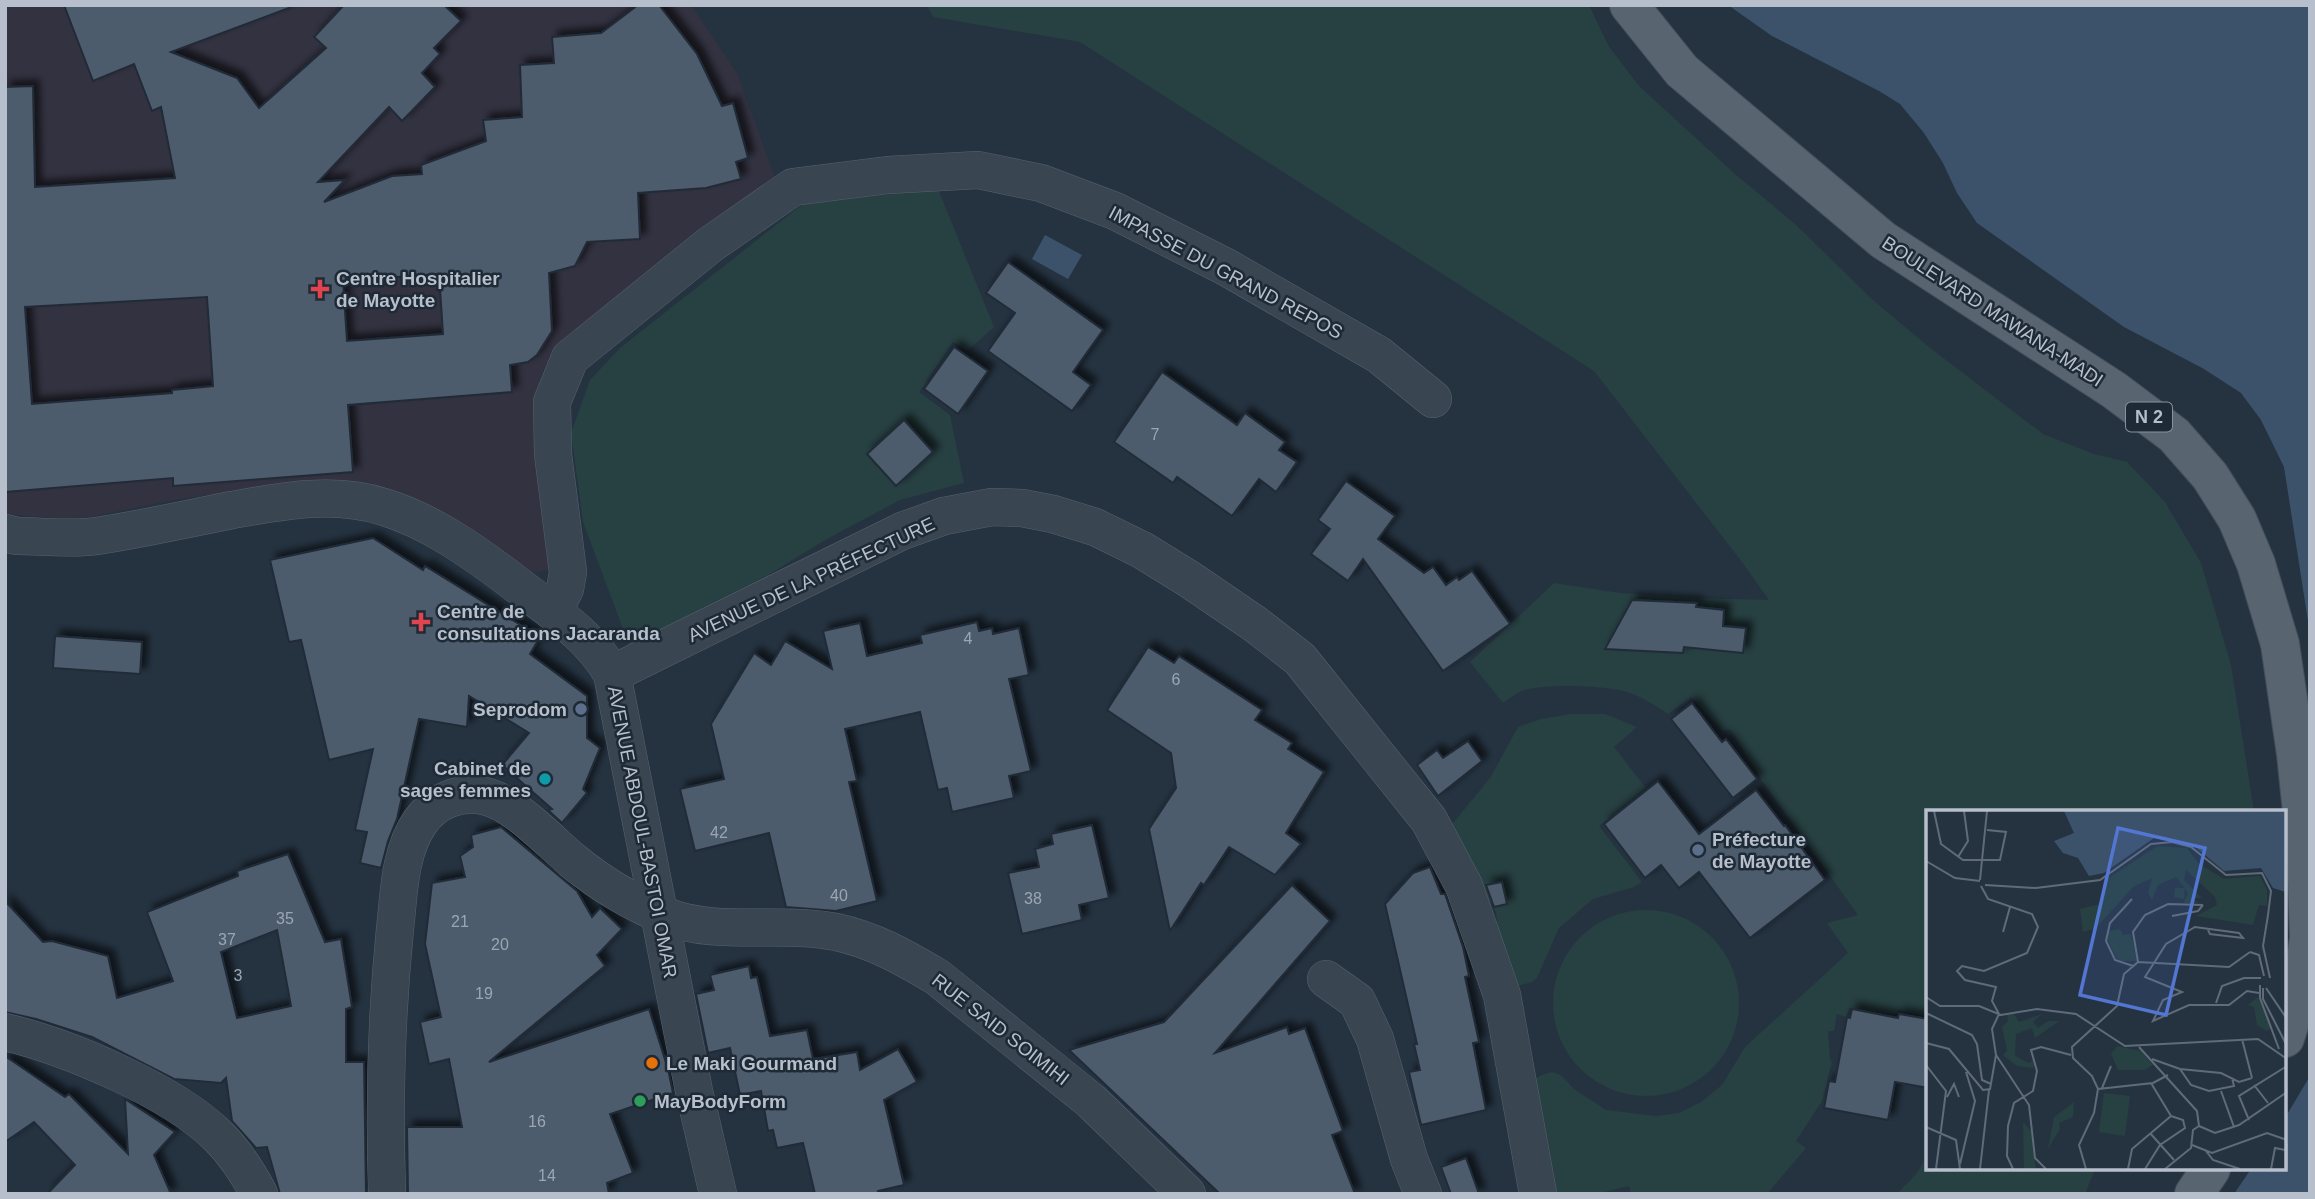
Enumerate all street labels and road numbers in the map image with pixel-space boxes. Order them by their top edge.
street label: IMPASSE DU GRAND REPOS [1105,202,1346,343]
street label: BOULEVARD MAWANA-MADI [1878,232,2107,391]
road number: N 2 [2126,402,2172,432]
street label: AVENUE DE LA PRÉFECTURE [684,513,938,646]
street label: AVENUE ABDOUL-BASTOI OMAR [604,684,681,980]
street label: RUE SAID SOIMIHI [928,969,1073,1089]

